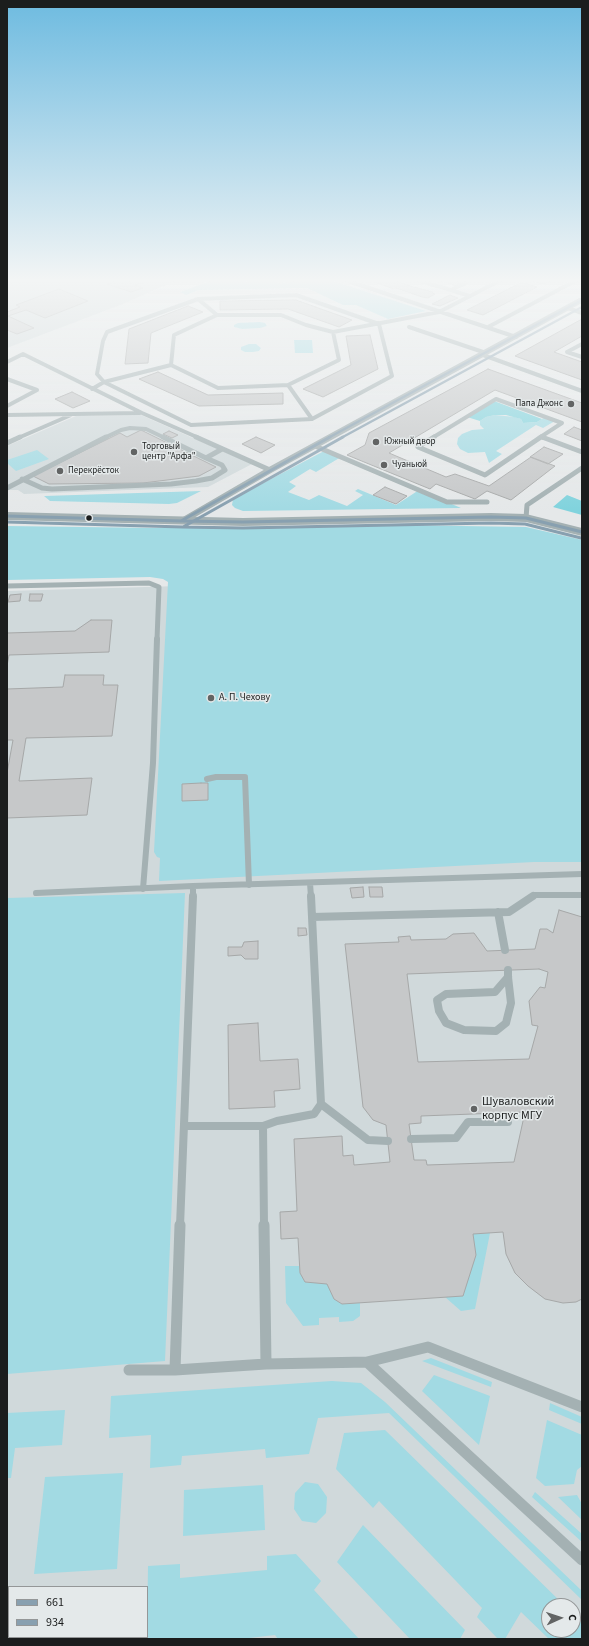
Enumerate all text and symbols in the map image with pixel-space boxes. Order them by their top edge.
place label: Папа Джонс [516,399,563,409]
marker: Папа Джонс [566,399,576,409]
marker: Южный двор [371,437,381,447]
place label: Южный двор [384,437,436,447]
place label: Торговый центр "Арфа" [142,442,196,463]
marker: Торговый центр "Арфа" [129,447,139,457]
marker: Чуаньюй [379,460,389,470]
place label: Чуаньюй [392,460,427,470]
marker: Перекрёсток [55,466,65,476]
place label: Перекрёсток [68,466,119,476]
unlabelled marker [84,513,94,523]
place label: А. П. Чехову [219,692,270,704]
marker: А. П. Чехову [206,693,216,703]
place label: Шуваловский корпус МГУ [482,1095,554,1123]
marker: Шуваловский корпус МГУ [469,1104,479,1114]
legend [8,1586,148,1638]
text: 661 [46,1594,64,1611]
north arrow [541,1598,581,1638]
text: 934 [46,1614,64,1631]
text: С [565,1614,580,1621]

